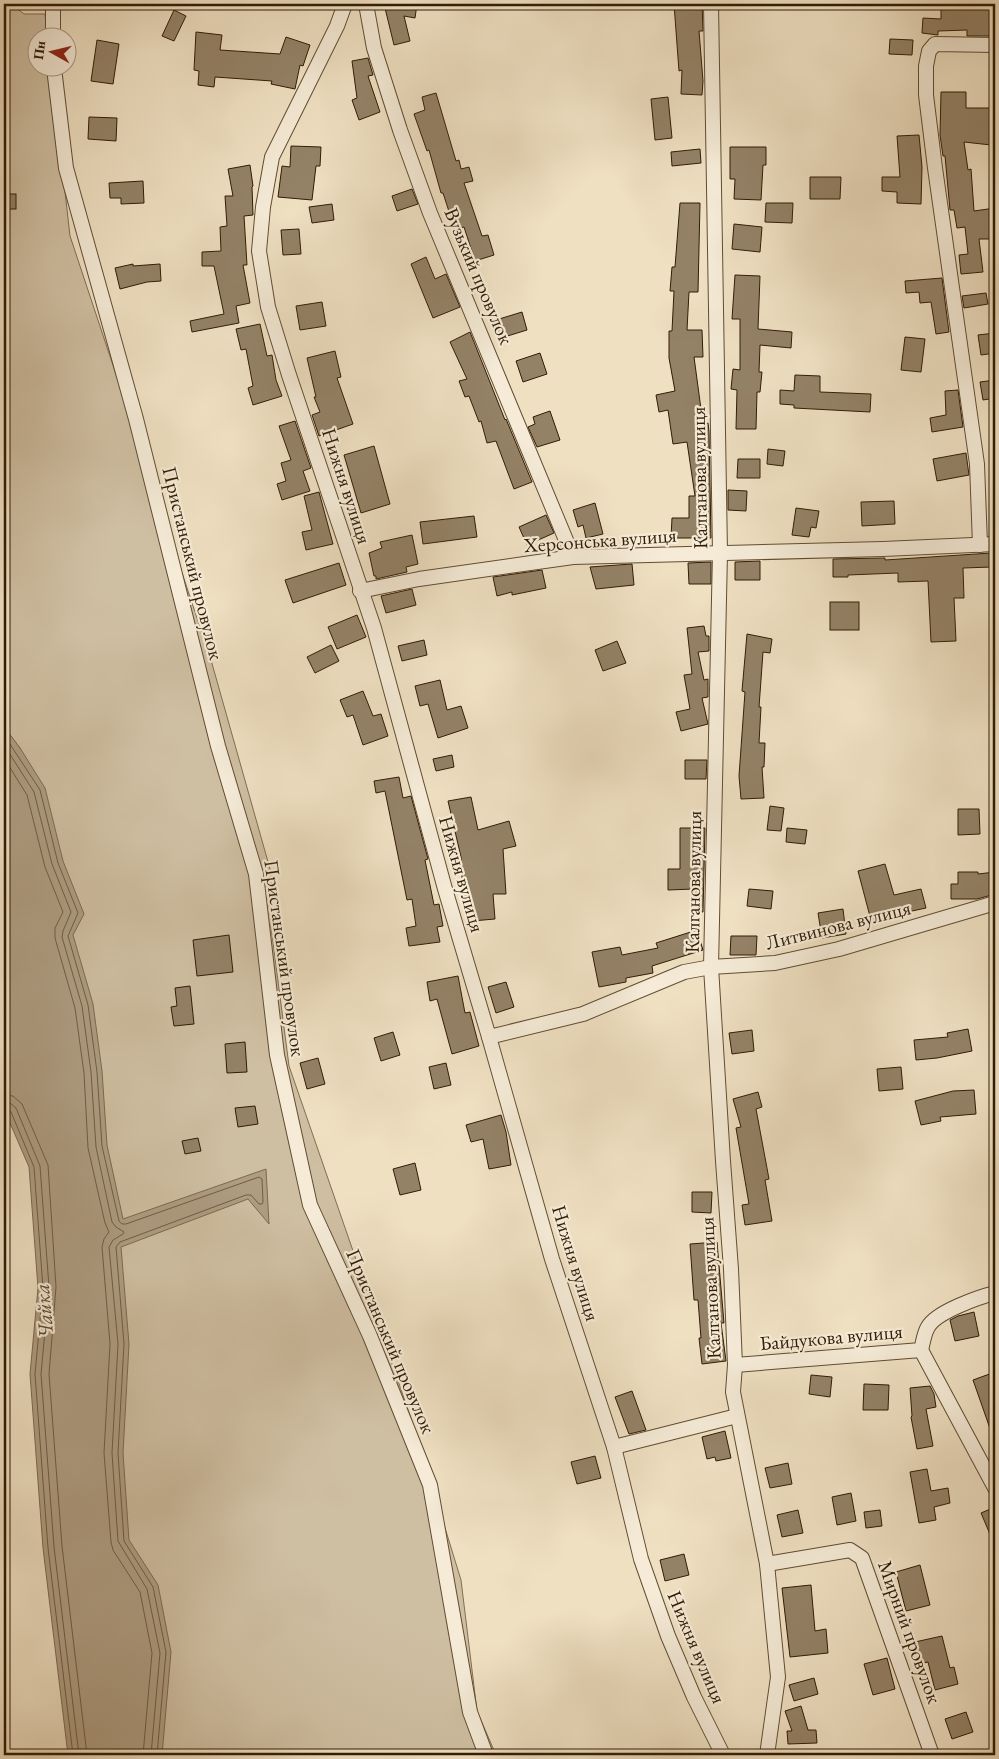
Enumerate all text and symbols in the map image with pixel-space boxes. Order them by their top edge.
north arrow [28,28,78,78]
text: Пн [29,39,49,61]
street label: Вузький провулок [438,204,520,349]
street label: Калганова вулиця [685,406,713,549]
street label: Нижня вулиця [316,425,378,547]
street label: Пристанський провулок [156,464,230,663]
street label: Херсонська вулиця [522,522,677,558]
street label: Калганова вулиця [679,810,707,953]
street label: Нижня вулиця [433,813,491,935]
street label: Пристанський провулок [258,858,312,1058]
street label: Литвинова вулиця [763,894,913,956]
street label: Нижня вулиця [546,1202,606,1324]
street label: Калганова вулиця [693,1216,727,1360]
street label: Пристанський провулок [340,1245,442,1438]
water label: Чайка [28,1283,59,1339]
street label: Байдукова вулиця [758,1318,904,1356]
street label: Мирний провулок [872,1557,948,1707]
street label: Нижня вулиця [662,1587,732,1707]

